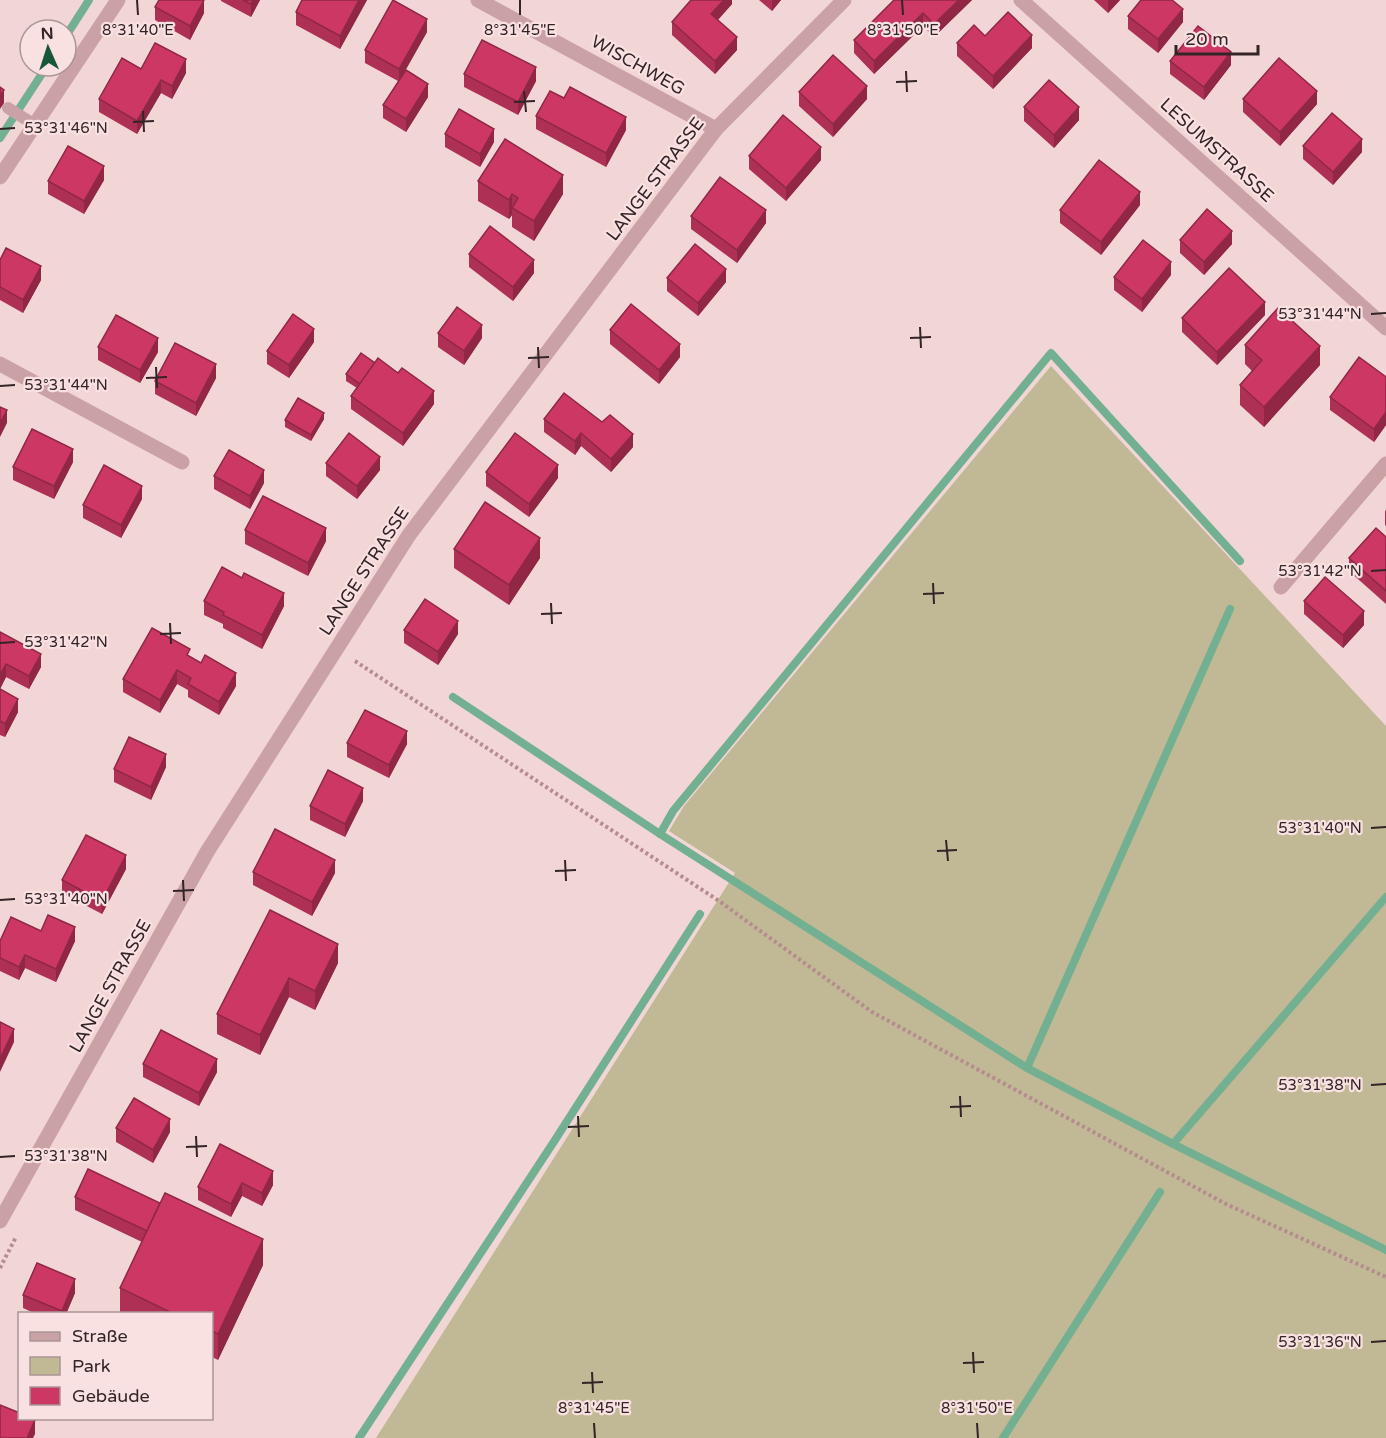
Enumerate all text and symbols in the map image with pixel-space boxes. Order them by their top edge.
north arrow [18,18,78,78]
scale bar [1176,18,1258,56]
text: 8°31'40"E [102,21,174,39]
text: 8°31'45"E [484,21,556,39]
text: 8°31'50"E [867,21,939,39]
text: N [40,24,54,44]
text: 20 m [1185,28,1229,50]
street label: WISCHWEG [587,30,689,100]
street label: LESUMSTRASSE [1156,93,1278,207]
street label: LANGE STRASSE [601,113,709,245]
text: 53°31'46"N [24,119,108,137]
text: 53°31'44"N [1278,305,1362,323]
text: 53°31'44"N [24,376,108,394]
street label: LANGE STRASSE [314,503,414,639]
text: 53°31'42"N [1278,562,1362,580]
text: 53°31'42"N [24,633,108,651]
text: 53°31'40"N [1278,819,1362,837]
text: 53°31'40"N [24,890,108,908]
street label: LANGE STRASSE [64,916,156,1056]
text: 53°31'38"N [1278,1076,1362,1094]
text: 53°31'38"N [24,1147,108,1165]
legend [18,1312,213,1420]
text: Straße [72,1325,128,1347]
text: 53°31'36"N [1278,1333,1362,1351]
text: Park [72,1355,111,1377]
text: Gebäude [72,1385,150,1407]
text: 8°31'45"E [558,1399,630,1417]
text: 8°31'50"E [941,1399,1013,1417]

